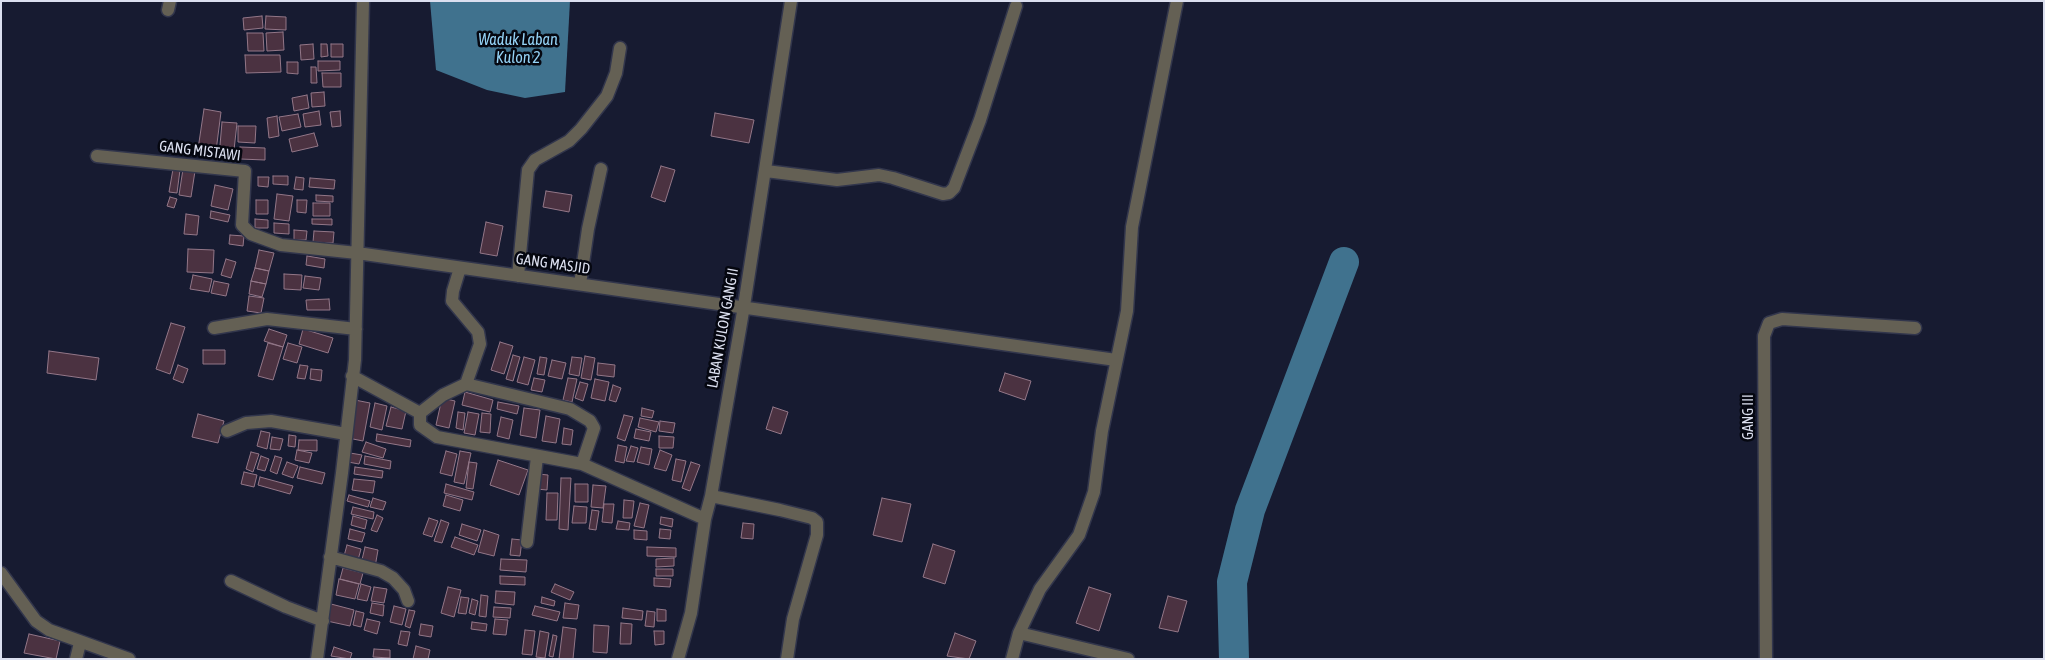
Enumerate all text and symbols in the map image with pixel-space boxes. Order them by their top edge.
water label: Waduk Laban Kulon 2 [478,30,558,68]
street label: GANG MISTAWI [158,137,242,165]
street label: GANG MASJID [515,250,591,278]
street label: LABAN KULON GANG II [704,267,742,389]
street label: GANG III [1739,394,1757,440]

